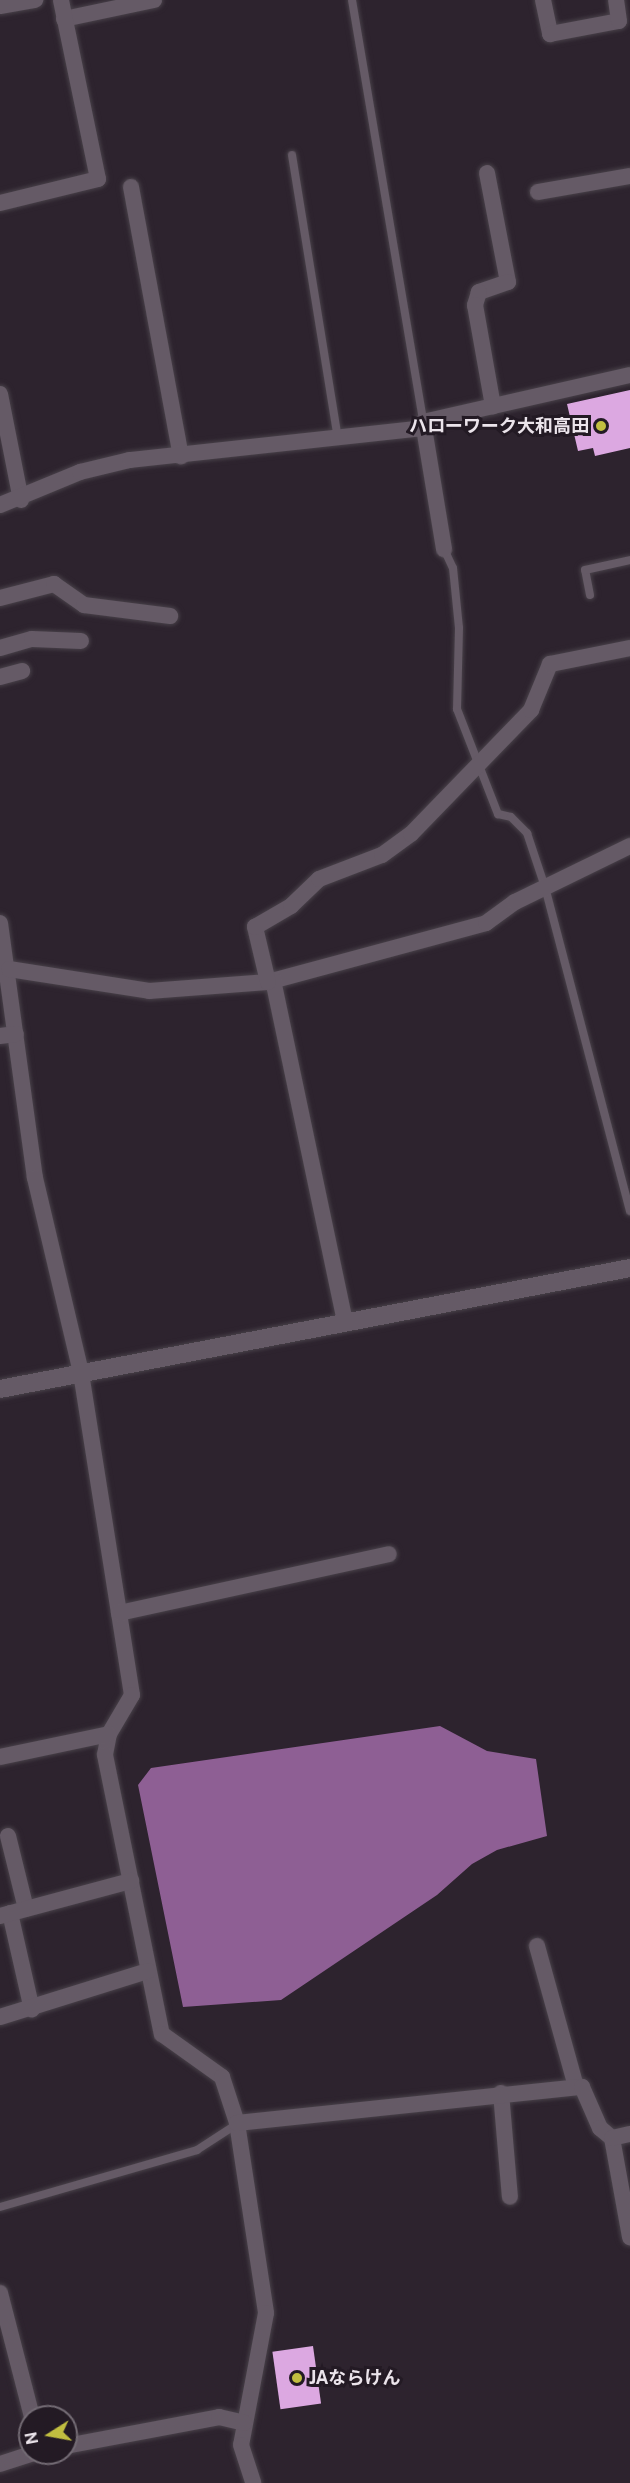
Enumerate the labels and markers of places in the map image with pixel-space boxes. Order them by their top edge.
place label: ハローワーク大和高田 [409,415,589,437]
marker: ハローワーク大和高田 [594,419,608,433]
place label: JAならけん [309,2367,401,2389]
marker: JAならけん [290,2371,304,2385]

